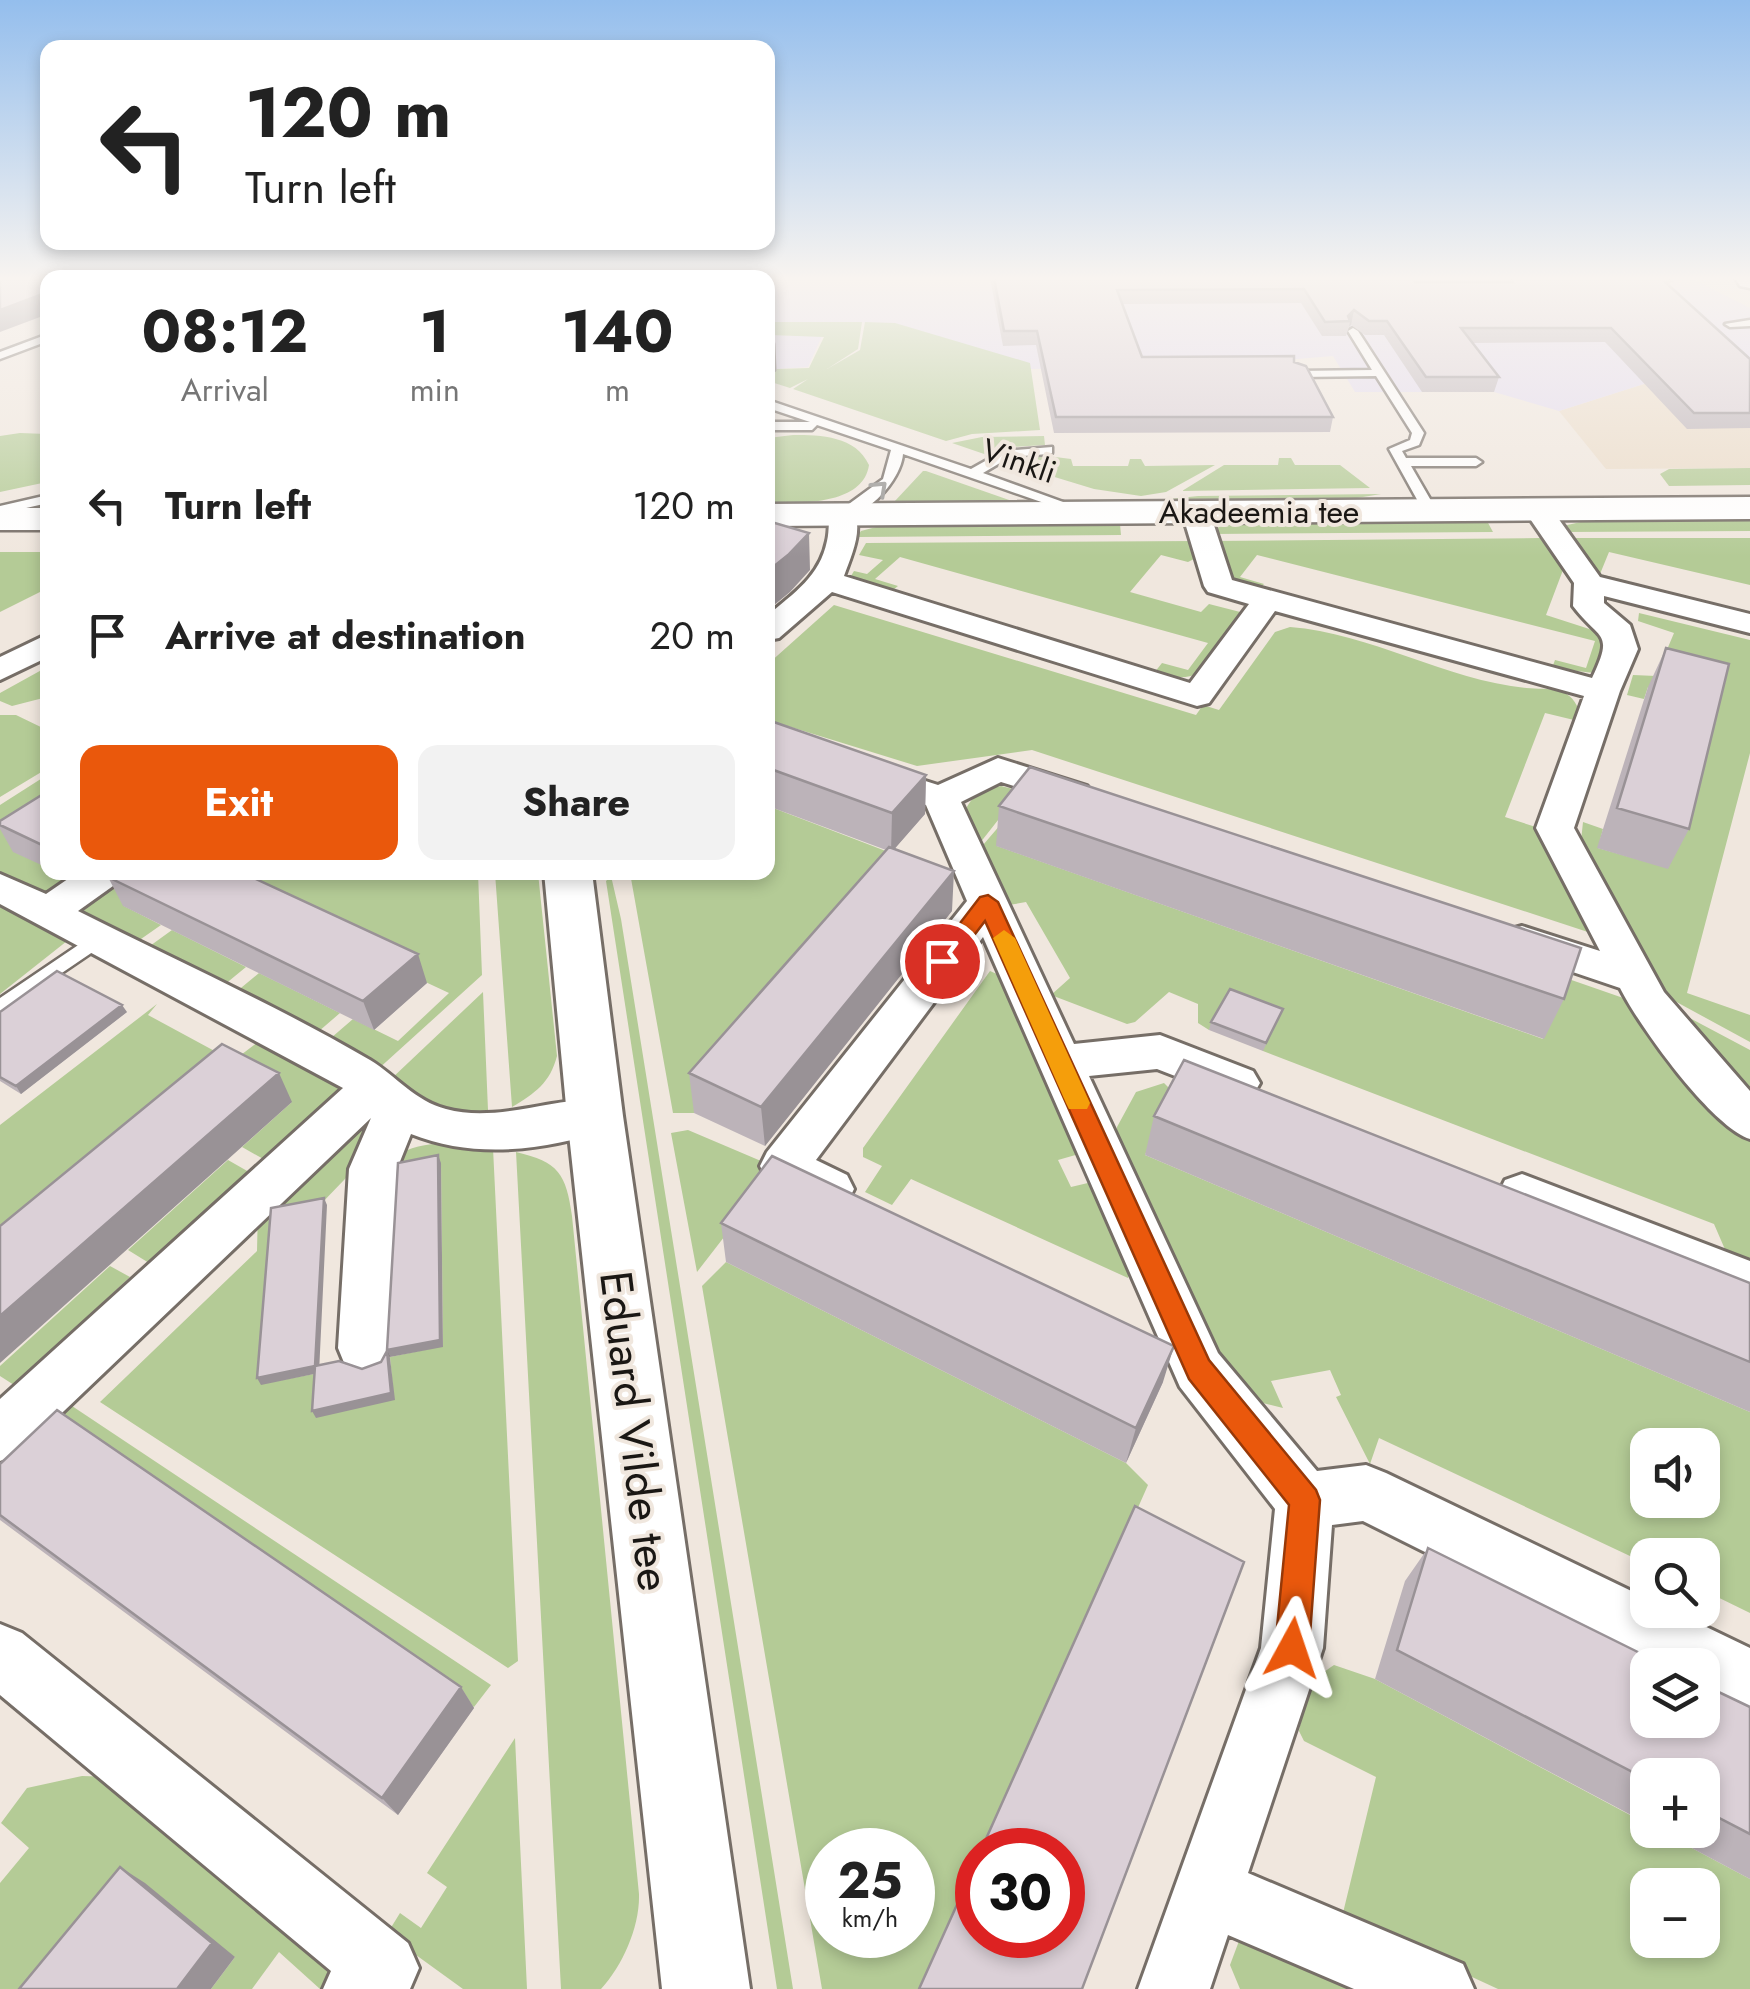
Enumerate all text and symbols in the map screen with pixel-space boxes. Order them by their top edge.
text: 120 m [245,62,451,163]
icon: left [80,80,210,210]
text: Turn left [245,155,396,220]
text: 08:12 [142,288,308,375]
text: 1 [419,288,450,375]
text: 140 [561,288,673,375]
text: Arrival [181,367,269,413]
text: min [410,367,460,413]
text: m [605,367,630,413]
street label: Vinkli [976,427,1062,495]
icon: left [80,478,135,533]
text: Turn left [165,478,311,533]
text: 120 m [632,478,735,533]
one-way arrow [869,481,887,499]
street label: Akadeemia tee [1159,489,1359,535]
icon: arrive [80,608,135,663]
text: Arrive at destination [165,608,526,663]
text: 20 m [650,608,735,663]
button: Exit [80,745,398,860]
button: Share [418,745,735,860]
pin [900,919,985,1004]
icon: arrive [915,934,970,989]
street label: Eduard Vilde tee [583,1267,687,1595]
map controls [1630,1428,1720,1958]
button: sound [1630,1428,1720,1518]
button: search [1630,1538,1720,1628]
position arrow [1240,1596,1344,1700]
button: layers [1630,1648,1720,1738]
button: + [1630,1758,1720,1848]
speed limit sign: 30 [955,1828,1085,1958]
text: 25 [837,1844,903,1917]
button: − [1630,1868,1720,1958]
text: km/h [842,1900,898,1936]

